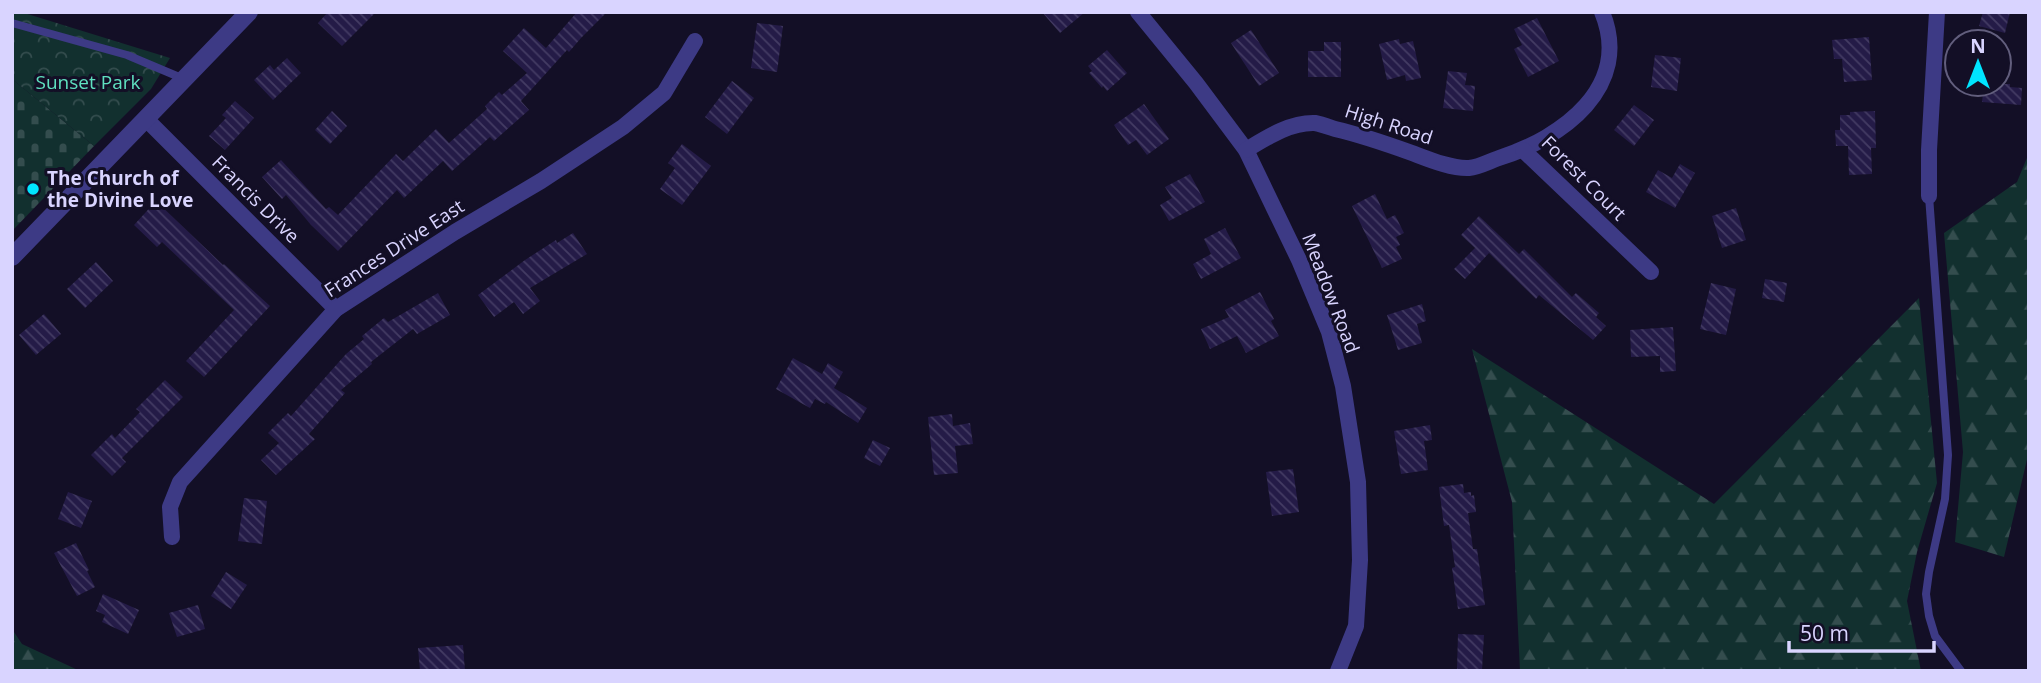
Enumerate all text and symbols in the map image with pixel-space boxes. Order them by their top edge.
north arrow [1943,28,2013,98]
text: N [1970,33,1986,59]
park label: Sunset Park [36,69,140,95]
street label: High Road [1342,98,1436,150]
street label: Forest Court [1536,130,1632,226]
street label: Francis Drive [206,149,306,249]
place label: The Church of the Divine Love [47,165,194,213]
marker: The Church of the Divine Love [25,181,41,197]
street label: Frances Drive East [319,193,469,303]
street label: Meadow Road [1296,229,1366,357]
scale bar [1789,610,1934,654]
text: 50 m [1800,619,1849,647]

